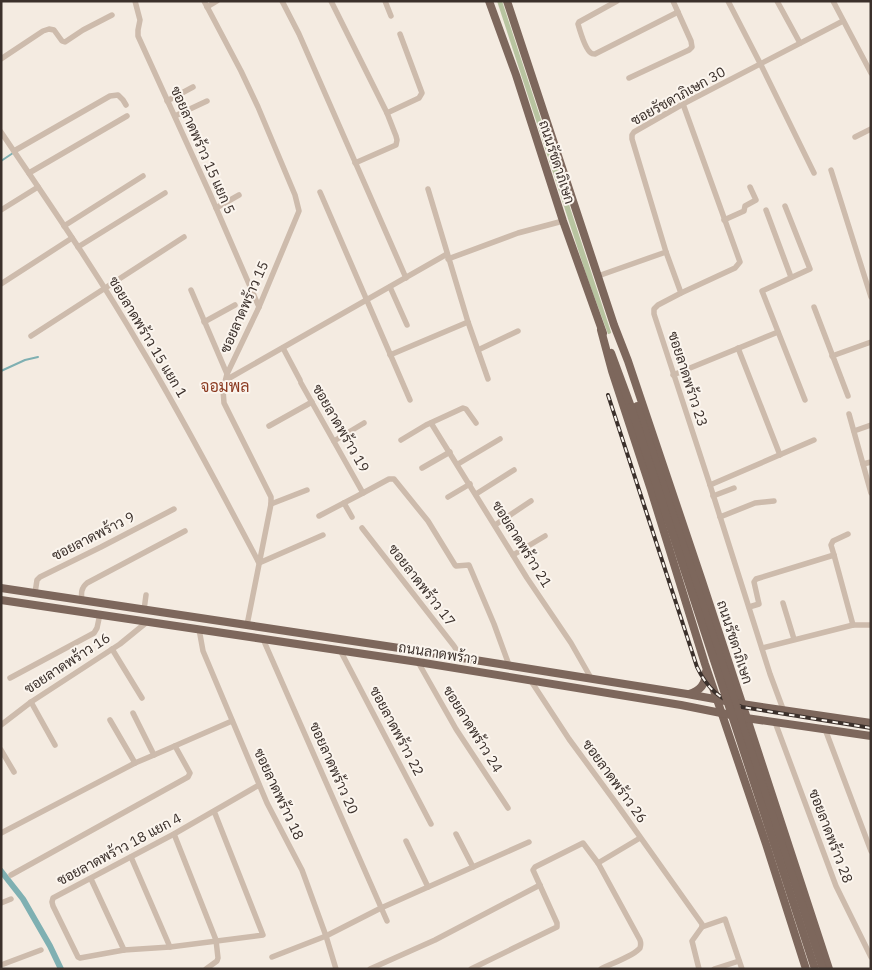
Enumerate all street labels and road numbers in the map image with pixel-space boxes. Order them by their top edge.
street label: ซอยรัชดาภิเษก 30 [627,62,729,130]
street label: ซอยลาดพร้าว 15 แยก 5 [167,83,239,217]
street label: ถนนรัชดาภิเษก [535,118,579,206]
street label: ซอยลาดพร้าว 15 [216,258,272,356]
street label: ซอยลาดพร้าว 15 แยก 1 [105,273,191,401]
street label: ซอยลาดพร้าว 23 [664,329,712,429]
street label: ซอยลาดพร้าว 19 [308,381,374,475]
street label: ซอยลาดพร้าว 21 [488,497,556,591]
street label: ซอยลาดพร้าว 9 [49,507,137,565]
street label: ซอยลาดพร้าว 17 [384,540,460,630]
street label: ถนนรัชดาภิเษก [713,598,757,686]
street label: ซอยลาดพร้าว 16 [21,629,113,697]
street label: ถนนลาดพร้าว [397,638,479,668]
street label: ซอยลาดพร้าว 24 [439,682,507,776]
street label: ซอยลาดพร้าว 22 [366,683,428,779]
street label: ซอยลาดพร้าว 20 [306,719,362,817]
street label: ซอยลาดพร้าว 26 [579,736,651,826]
street label: ซอยลาดพร้าว 18 [250,745,308,843]
street label: ซอยลาดพร้าว 28 [805,787,857,885]
street label: ซอยลาดพร้าว 18 แยก 4 [54,809,184,889]

